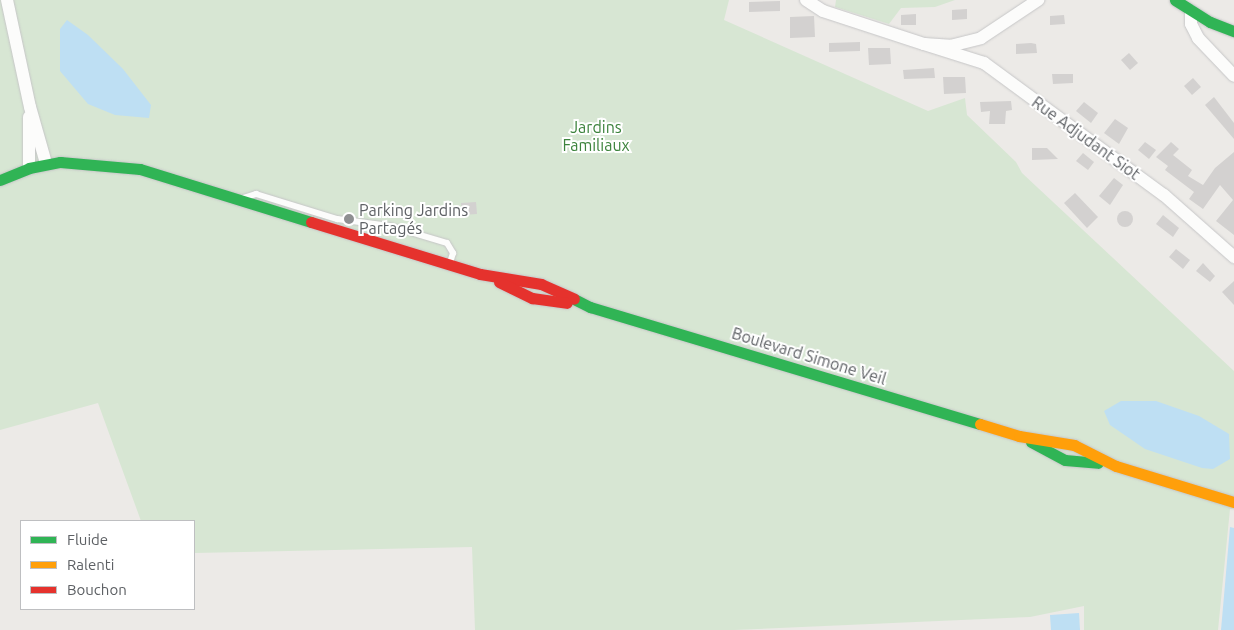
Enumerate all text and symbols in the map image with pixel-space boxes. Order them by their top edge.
street label: Rue Adjudant Siot [1028,92,1144,184]
park label: Jardins Familiaux [562,117,630,155]
place label: Parking Jardins Partagés [359,200,468,238]
marker: Parking Jardins Partagés [343,213,355,225]
street label: Boulevard Simone Veil [730,323,888,389]
legend [20,520,195,610]
text: Fluide [67,531,108,548]
text: Ralenti [67,556,114,573]
text: Bouchon [67,581,127,598]

